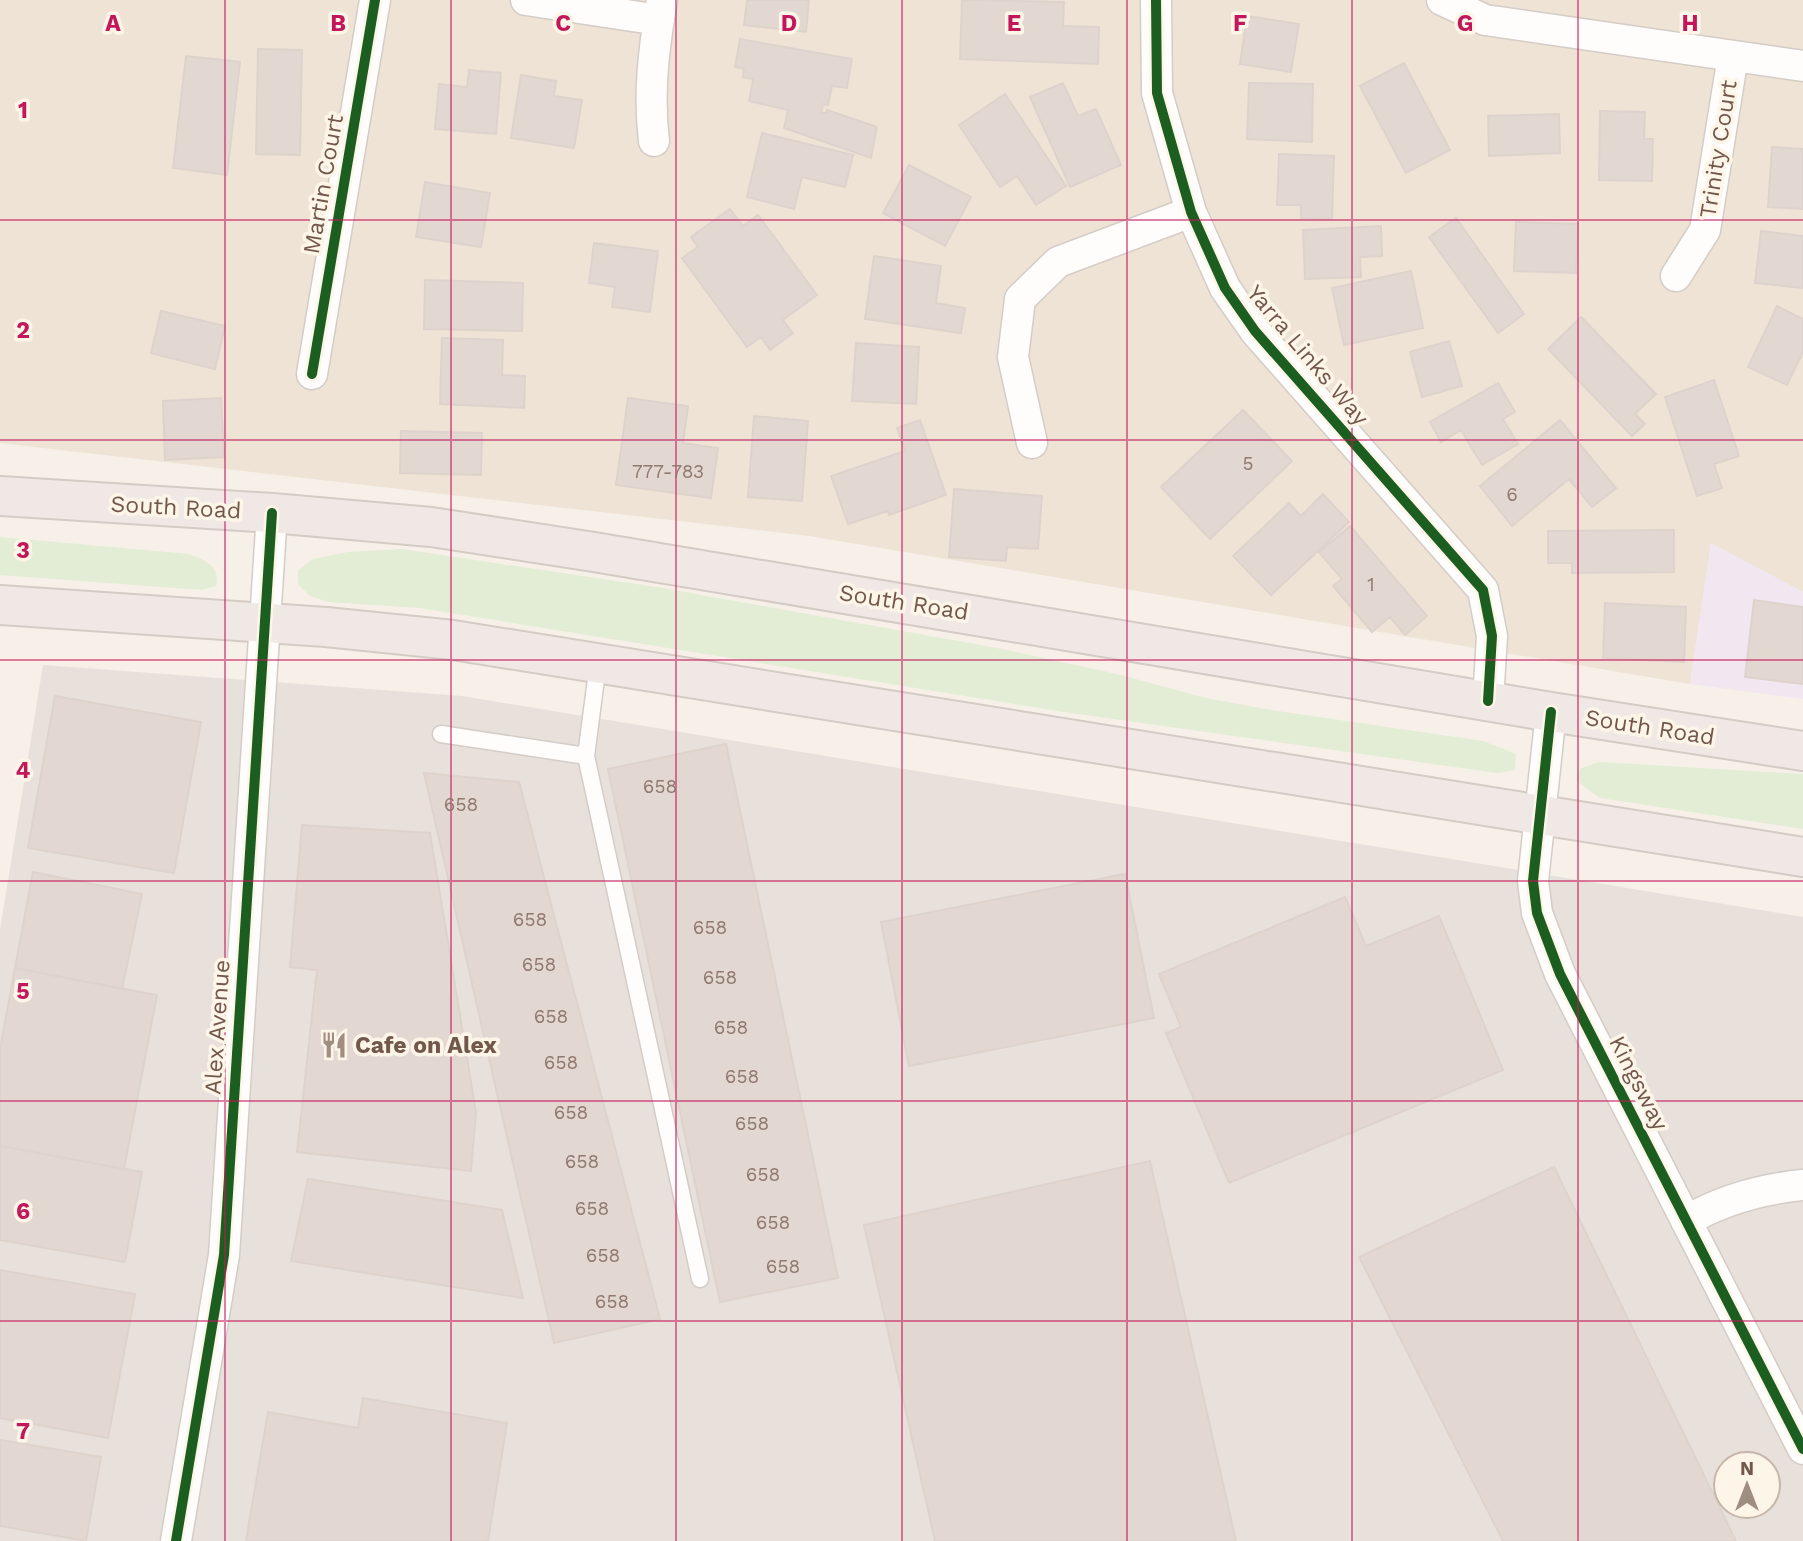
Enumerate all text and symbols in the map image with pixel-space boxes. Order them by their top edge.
text: A [105,10,121,37]
text: B [330,10,346,37]
text: C [555,10,571,37]
text: D [781,10,797,37]
text: E [1007,10,1021,37]
text: F [1233,10,1247,37]
text: G [1457,10,1473,37]
text: H [1681,10,1699,37]
street label: Trinity Court [1694,78,1743,220]
text: 1 [18,97,28,124]
street label: Martin Court [298,112,349,256]
street label: Yarra Links Way [1241,280,1374,431]
text: 2 [16,317,30,344]
house number: 5 [1242,452,1254,475]
house number: 777-783 [632,460,704,483]
house number: 6 [1506,483,1518,506]
street label: South Road [110,491,242,524]
text: 3 [16,537,30,564]
house number: 1 [1367,573,1375,596]
street label: South Road [837,579,971,626]
street label: South Road [1583,704,1717,751]
text: 4 [16,757,31,784]
house number: 658 [643,775,677,798]
house number: 658 [444,793,478,816]
house number: 658 [513,908,547,931]
house number: 658 [693,916,727,939]
house number: 658 [522,953,556,976]
street label: Alex Avenue [199,959,236,1095]
house number: 658 [703,966,737,989]
text: 5 [16,978,30,1005]
house number: 658 [534,1005,568,1028]
house number: 658 [714,1016,748,1039]
restaurant icon: Cafe on Alex [319,1030,349,1060]
place label: Cafe on Alex [355,1032,497,1059]
street label: Kingsway [1603,1032,1674,1135]
house number: 658 [544,1051,578,1074]
house number: 658 [725,1065,759,1088]
house number: 658 [554,1101,588,1124]
house number: 658 [735,1112,769,1135]
house number: 658 [565,1150,599,1173]
house number: 658 [746,1163,780,1186]
house number: 658 [575,1197,609,1220]
text: 6 [16,1198,30,1225]
house number: 658 [756,1211,790,1234]
house number: 658 [586,1244,620,1267]
house number: 658 [766,1255,800,1278]
house number: 658 [595,1290,629,1313]
text: 7 [16,1418,30,1445]
north arrow [1712,1450,1782,1520]
text: N [1740,1457,1754,1480]

